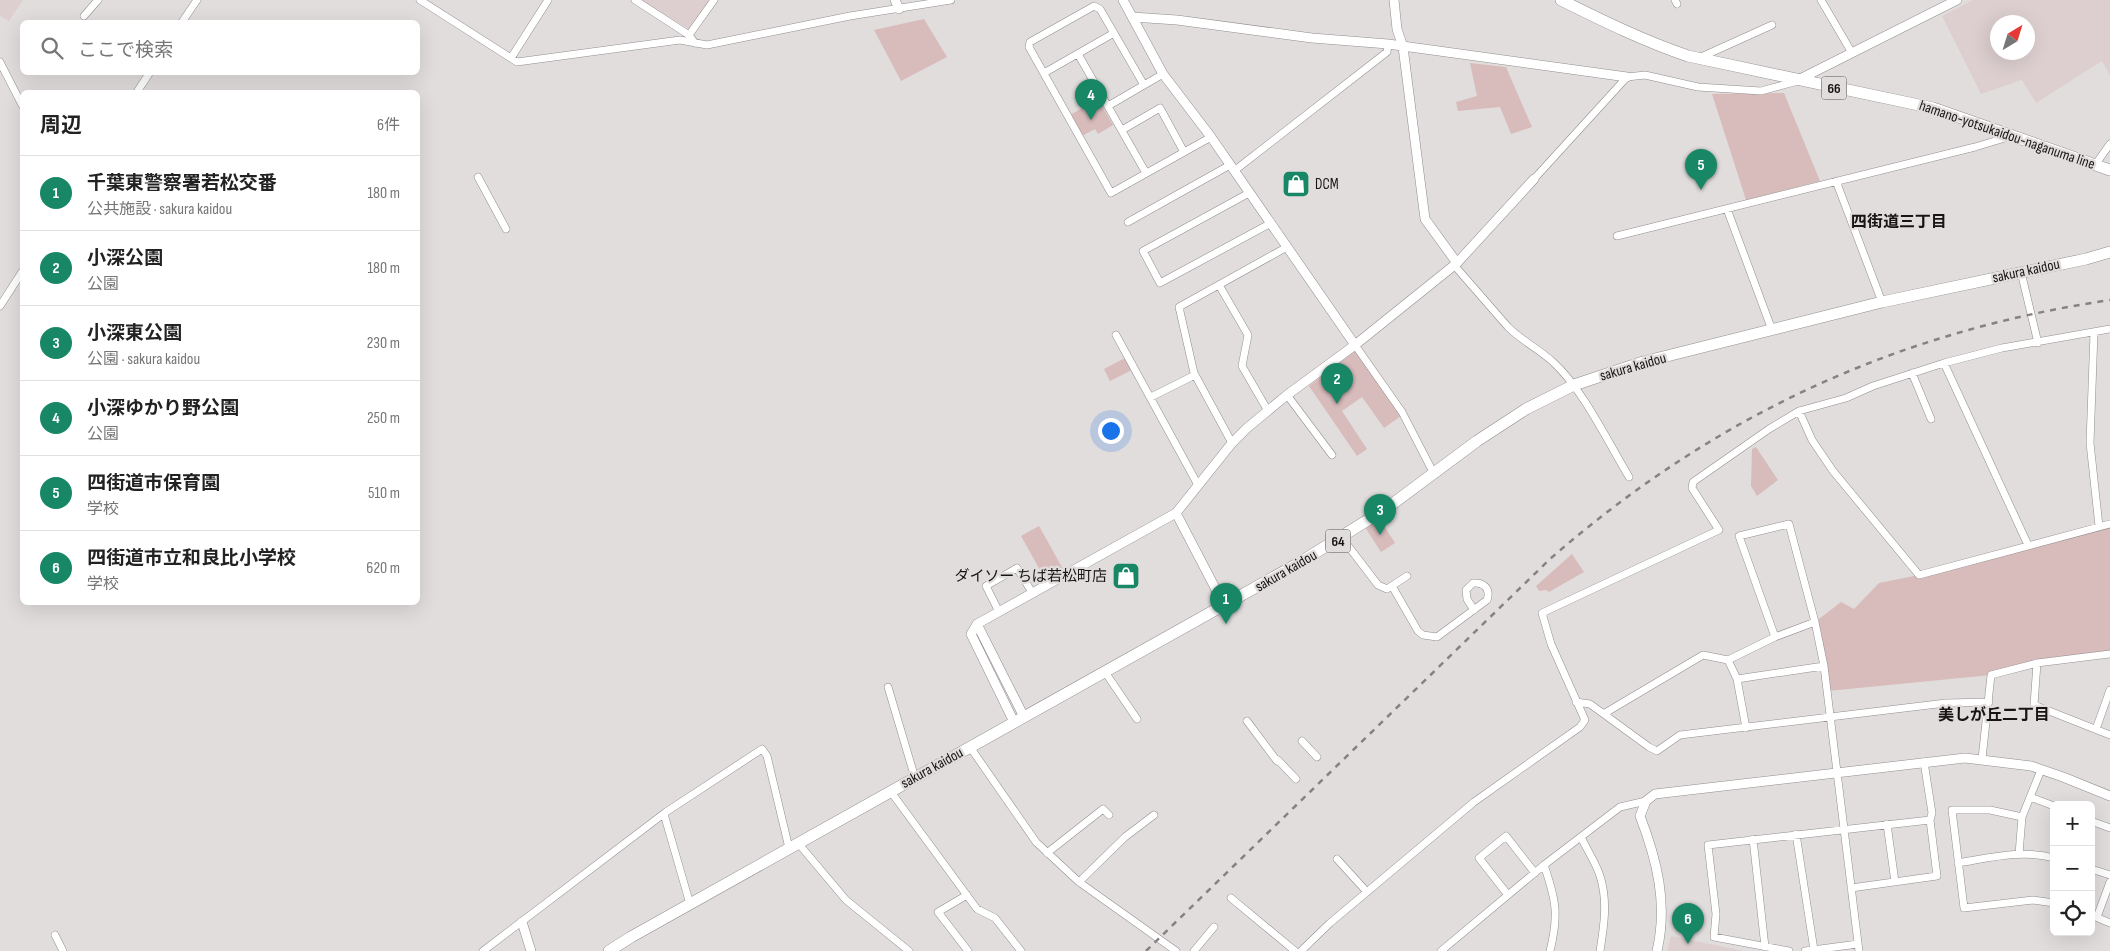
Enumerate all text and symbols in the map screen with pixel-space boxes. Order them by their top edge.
north arrow [1990,15,2035,60]
search box [20,20,420,75]
icon: search [38,34,66,62]
text: ここで検索 [78,39,173,62]
road number: 66 [1822,76,1846,100]
pin: 4 [1075,79,1107,120]
street label: hamano-yotsukaidou-naganuma line [1917,96,2097,174]
text: 周辺 [40,113,82,138]
text: 6件 [377,116,400,135]
pin: 5 [1685,149,1717,190]
shop icon: DCM [1281,169,1311,199]
text: 千葉東警察署若松交番 [87,172,277,195]
place label: DCM [1315,175,1339,194]
text: 1 [53,184,59,203]
text: 180 m [367,184,400,203]
text: 公共施設 · sakura kaidou [87,200,232,219]
district label: 四街道三丁目 [1851,213,1947,232]
text: 小深公園 [87,247,163,270]
street label: sakura kaidou [1991,255,2061,287]
text: 2 [52,259,60,278]
text: 180 m [367,259,400,278]
text: 公園 [87,275,119,294]
text: 小深東公園 [87,322,182,345]
text: 3 [52,334,60,353]
text: 230 m [367,334,400,353]
street label: sakura kaidou [1598,348,1668,386]
text: 公園 · sakura kaidou [87,350,200,369]
pin: 2 [1321,363,1353,404]
text: 小深ゆかり野公園 [87,397,239,420]
text: 4 [52,409,60,428]
text: 250 m [367,409,400,428]
your location [1098,418,1124,444]
text: 公園 [87,425,119,444]
text: 四街道市保育園 [87,472,220,495]
text: 5 [52,484,60,503]
text: 510 m [368,484,400,503]
pin: 3 [1364,494,1396,535]
text: 学校 [87,500,119,519]
road number: 64 [1326,530,1350,552]
street label: sakura kaidou [1252,546,1320,596]
text: 四街道市立和良比小学校 [87,547,296,570]
text: 6 [52,559,60,578]
text: 620 m [366,559,400,578]
shop icon: ダイソー ちば若松町店 [1111,561,1141,591]
place label: ダイソー ちば若松町店 [955,567,1107,586]
text: 学校 [87,575,119,594]
pin: 1 [1210,583,1242,624]
district label: 美しが丘二丁目 [1938,706,2050,725]
street label: sakura kaidou [897,743,967,793]
map controls [2050,801,2095,936]
button: + [2050,801,2095,846]
button: − [2050,846,2095,891]
button: locate [2050,891,2095,936]
pin: 6 [1672,903,1704,944]

